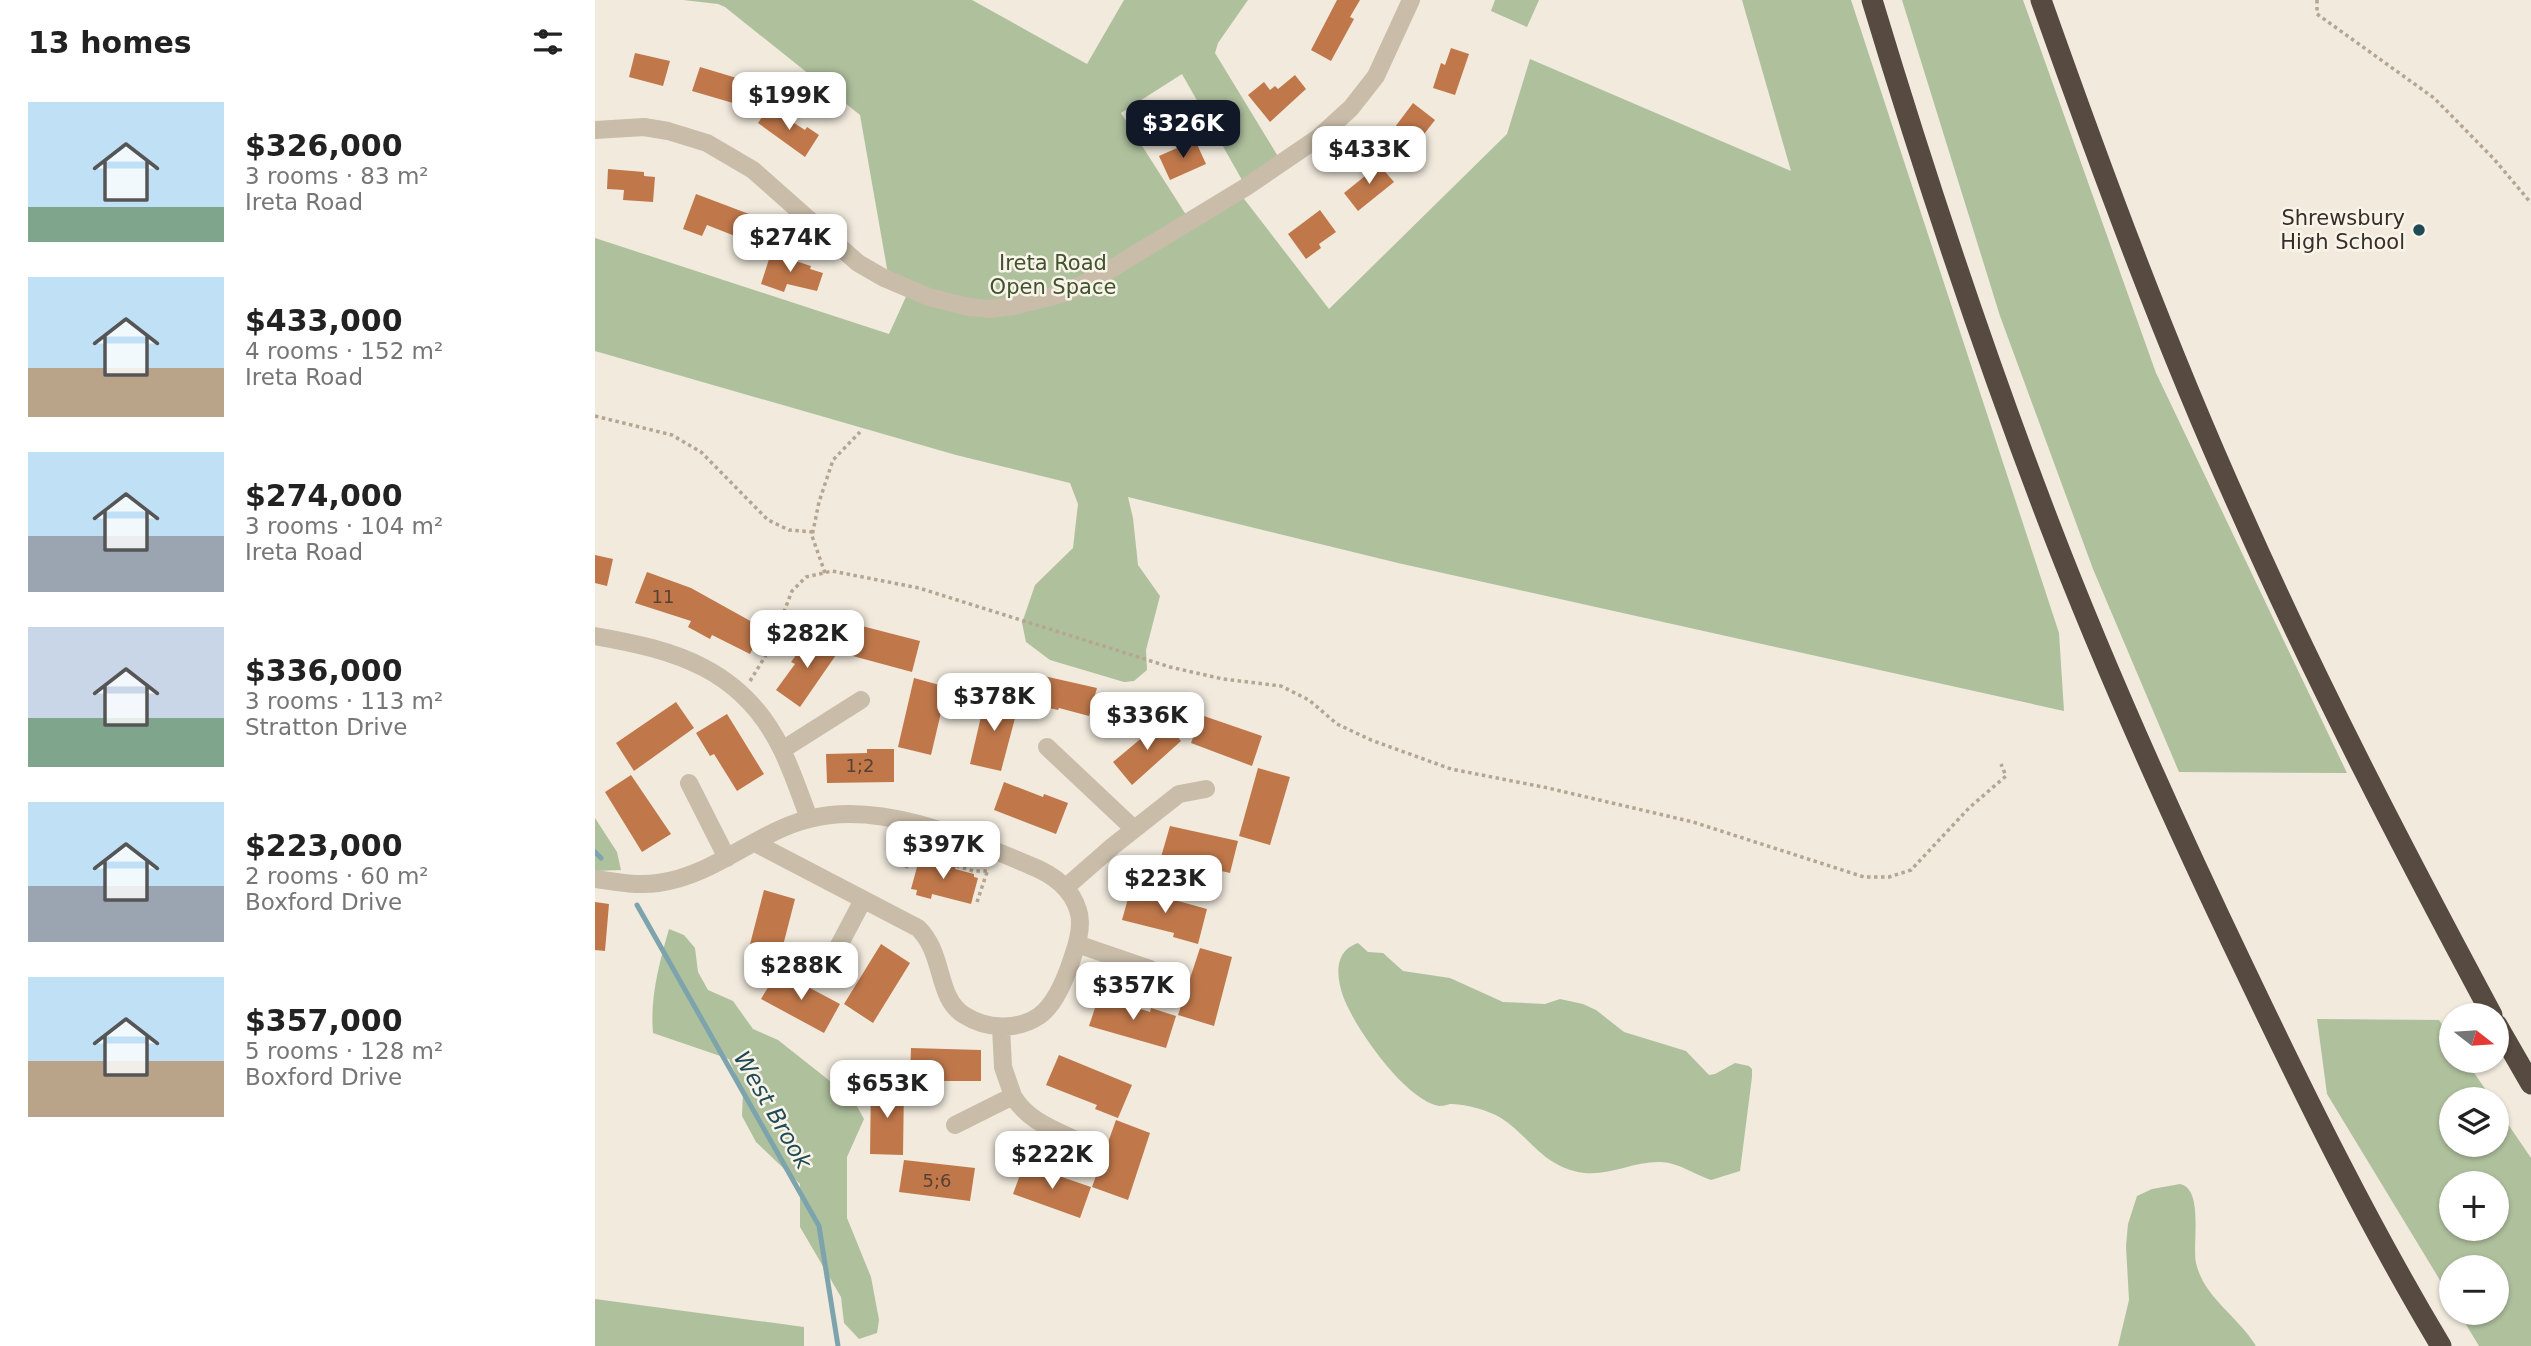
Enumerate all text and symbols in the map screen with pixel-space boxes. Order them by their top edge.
icon: filters [529,23,567,61]
text: 13 homes [28,25,192,60]
pin: $199K [740,72,838,132]
text: $199K [748,82,830,108]
pin: $326K [1134,100,1232,160]
text: $326K [1142,110,1224,136]
pin: $433K [1320,127,1418,186]
text: $326,000 [245,128,403,163]
icon: home [84,130,168,214]
text: $433K [1328,136,1410,162]
text: 3 rooms · 83 m² [245,163,429,189]
text: Ireta Road [245,189,363,215]
place label: Shrewsbury High School [2280,206,2405,254]
pin: $274K [741,215,839,274]
marker: Shrewsbury High School [2411,222,2427,238]
text: $274K [749,224,831,250]
park label: Ireta Road Open Space [990,251,1116,299]
text: $433,000 [245,303,403,338]
icon: home [84,305,168,389]
text: 4 rooms · 152 m² [245,338,443,364]
text: Ireta Road [245,364,363,390]
text: $274,000 [245,478,403,513]
icon: home [84,480,168,564]
text: 3 rooms · 104 m² [245,513,443,539]
text: Ireta Road [245,539,363,565]
house number: 11 [652,586,674,607]
pin: $282K [758,610,856,670]
text: $282K [766,620,848,646]
text: $336,000 [245,653,403,688]
icon: home [84,655,168,739]
pin: $378K [945,674,1043,733]
text: $378K [953,683,1035,709]
text: 3 rooms · 113 m² [245,688,443,714]
pin: $336K [1098,692,1196,752]
text: $336K [1106,702,1188,728]
text: Stratton Drive [245,714,407,740]
house number: 1;2 [846,755,874,776]
pin: $397K [894,822,992,881]
text: $223,000 [245,828,403,863]
icon: home [84,830,168,914]
text: $397K [902,831,984,857]
pin: $223K [1116,856,1214,915]
text: 2 rooms · 60 m² [245,863,429,889]
text: $223K [1124,865,1206,891]
text: Boxford Drive [245,889,402,915]
pin: $288K [752,942,850,1002]
text: $288K [760,952,842,978]
pin: $357K [1084,962,1182,1022]
text: $357K [1092,972,1174,998]
text: $357,000 [245,1003,403,1038]
north arrow [2439,1003,2509,1073]
map controls [2439,1003,2509,1325]
icon: home [84,1005,168,1089]
text: 5 rooms · 128 m² [245,1038,443,1064]
water label: West Brook [729,1046,818,1175]
pin: $653K [838,1060,936,1120]
text: Boxford Drive [245,1064,402,1090]
text: $653K [846,1070,928,1096]
button: layers [2439,1087,2509,1157]
pin: $222K [1003,1132,1101,1191]
text: $222K [1011,1141,1093,1167]
house number: 5;6 [923,1170,951,1191]
button: + [2439,1171,2509,1241]
button: − [2439,1255,2509,1325]

